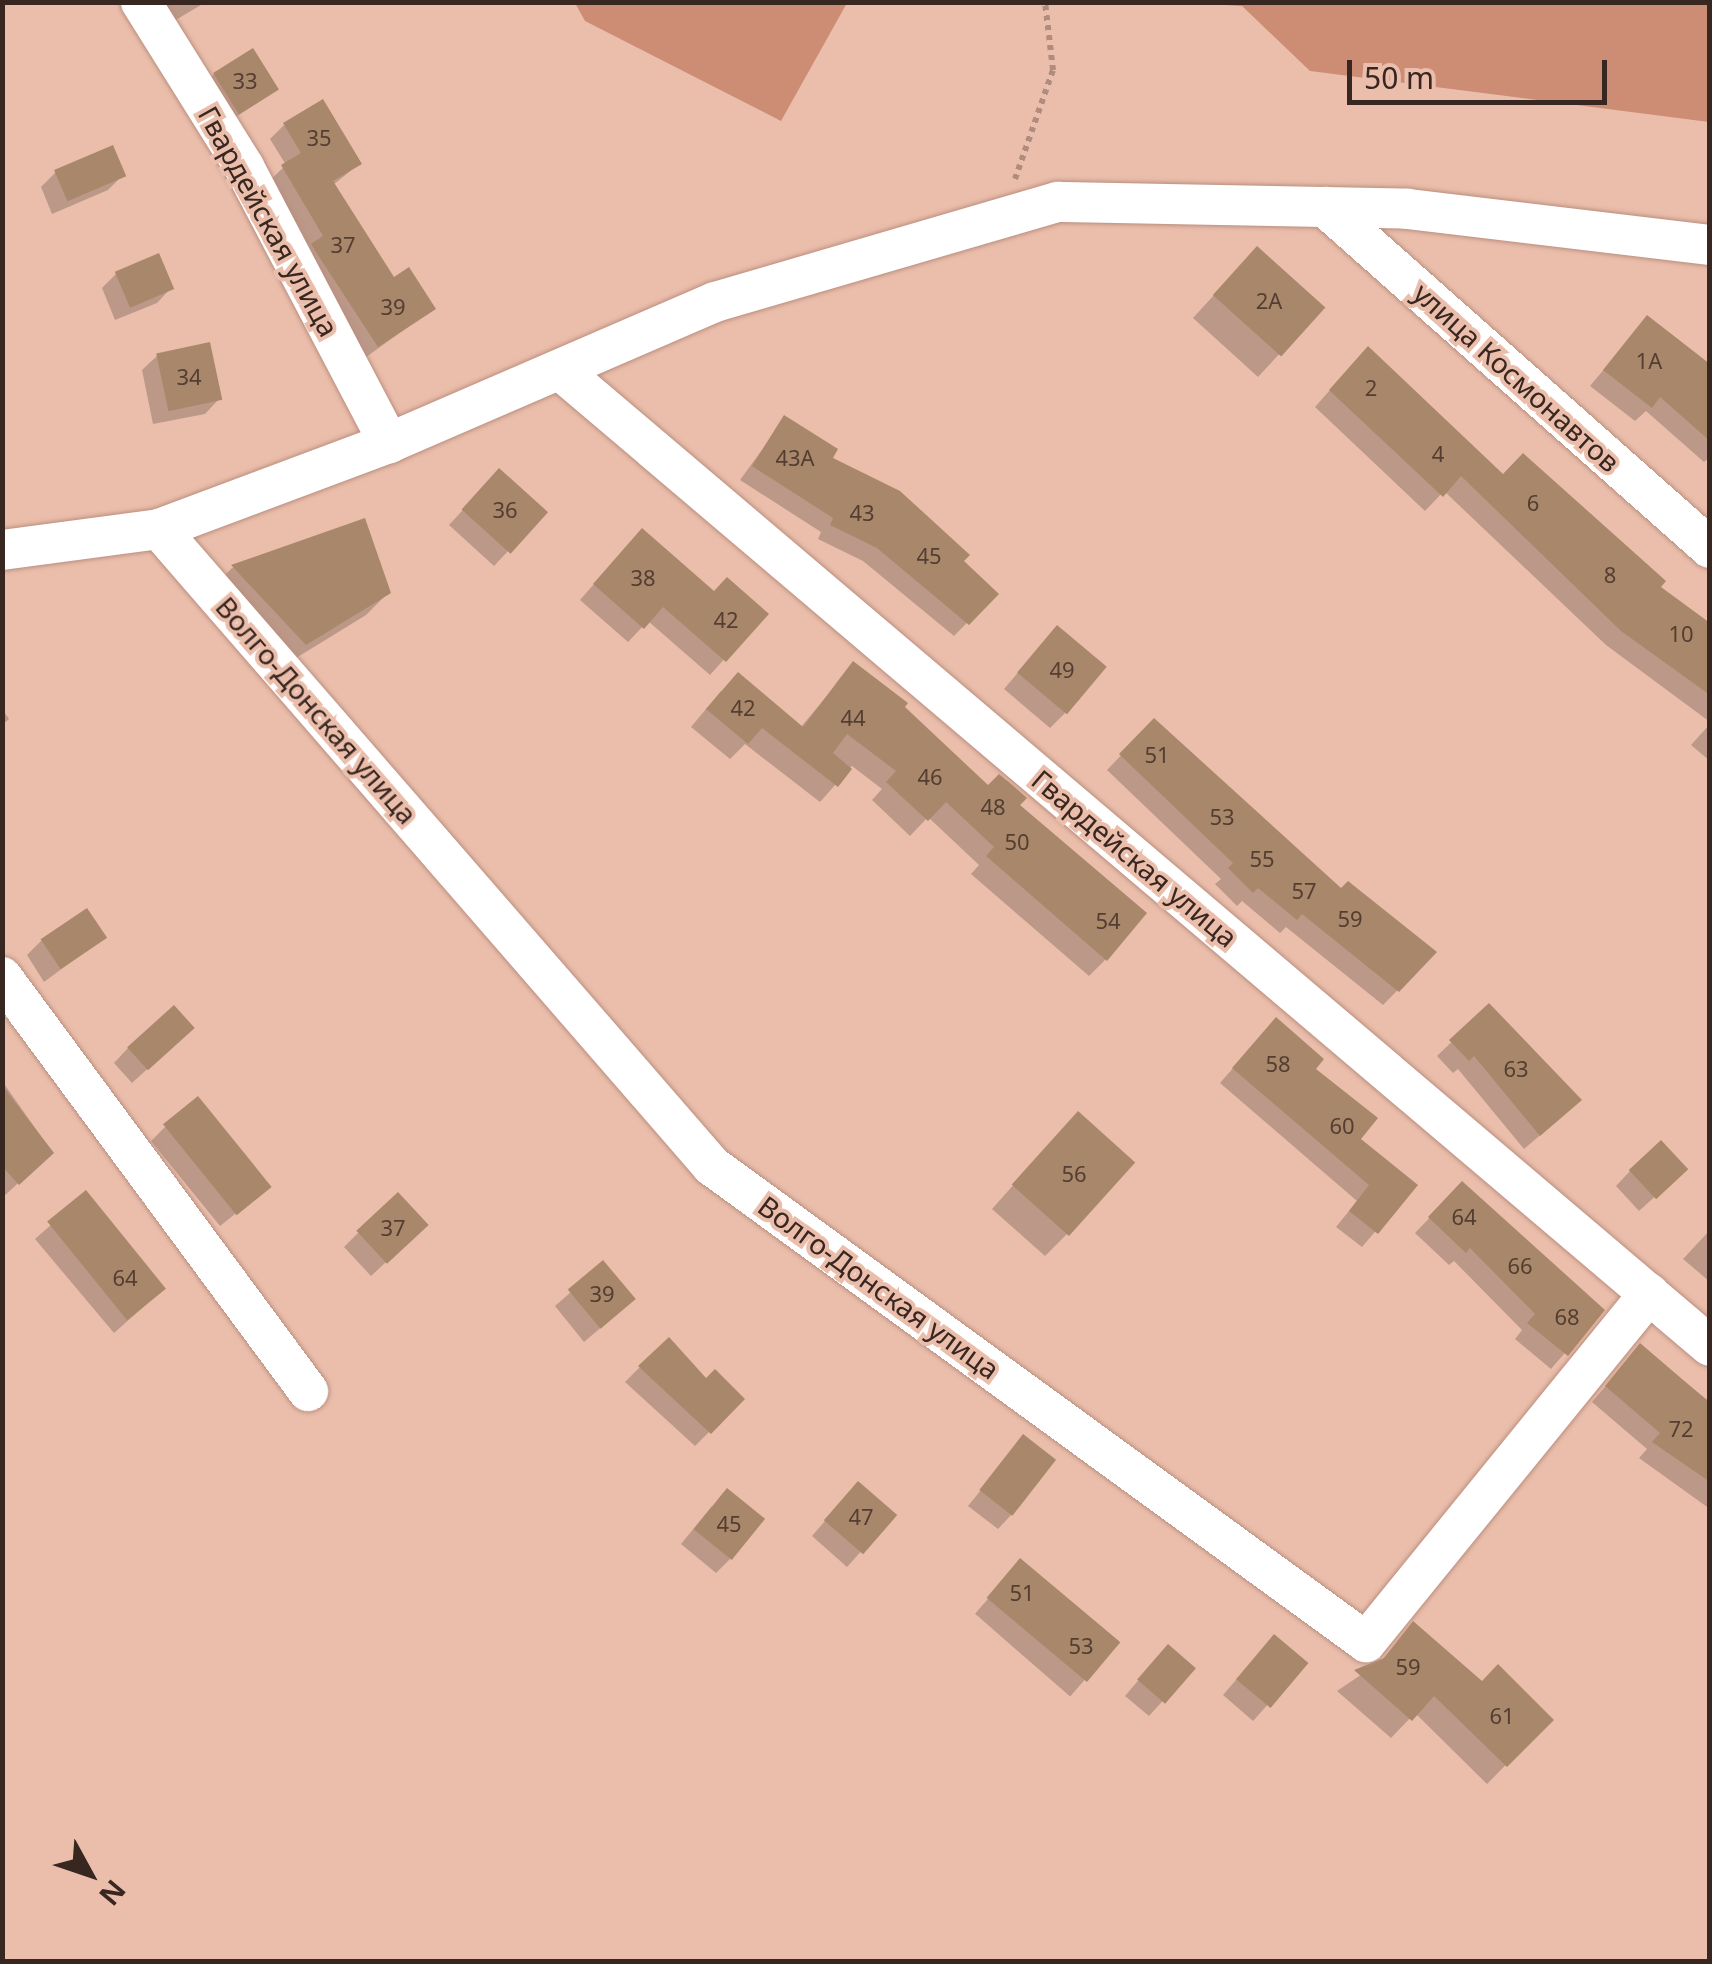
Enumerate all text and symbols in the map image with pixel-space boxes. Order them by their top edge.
scale bar [1352,40,1612,102]
text: 50 m [1364,57,1434,98]
house number: 33 [232,68,258,94]
street label: Гвардейская улица [192,100,346,342]
house number: 35 [306,125,332,151]
house number: 37 [330,232,356,258]
street label: улица Космонавтов [1407,276,1627,478]
house number: 2А [1256,288,1282,314]
house number: 39 [380,294,406,320]
house number: 1А [1636,348,1662,374]
house number: 34 [176,364,202,390]
house number: 2 [1365,375,1377,401]
house number: 4 [1432,441,1444,467]
house number: 43А [775,445,815,471]
house number: 6 [1527,490,1539,516]
house number: 36 [492,497,518,523]
house number: 43 [849,500,875,526]
house number: 45 [916,543,942,569]
house number: 8 [1604,562,1616,588]
house number: 38 [630,565,656,591]
street label: Волго-Донская улица [209,590,425,830]
house number: 42 [713,607,739,633]
house number: 10 [1668,621,1694,647]
house number: 49 [1049,657,1075,683]
house number: 42 [730,695,756,721]
house number: 44 [840,705,866,731]
house number: 51 [1144,742,1170,768]
street label: Гвардейская улица [1025,762,1245,954]
house number: 46 [917,764,943,790]
house number: 48 [980,794,1006,820]
house number: 53 [1209,804,1235,830]
house number: 50 [1004,829,1030,855]
house number: 55 [1249,846,1275,872]
house number: 57 [1291,878,1317,904]
house number: 59 [1337,906,1363,932]
house number: 54 [1095,908,1121,934]
house number: 58 [1265,1051,1291,1077]
house number: 63 [1503,1056,1529,1082]
house number: 60 [1329,1113,1355,1139]
house number: 56 [1061,1161,1087,1187]
street label: Волго-Донская улица [752,1188,1006,1386]
house number: 64 [1451,1204,1477,1230]
house number: 37 [380,1215,406,1241]
house number: 66 [1507,1253,1533,1279]
house number: 64 [112,1265,138,1291]
house number: 39 [589,1281,615,1307]
house number: 68 [1554,1304,1580,1330]
house number: 72 [1668,1416,1694,1442]
house number: 47 [848,1504,874,1530]
house number: 45 [716,1511,742,1537]
house number: 51 [1009,1580,1035,1606]
house number: 53 [1068,1633,1094,1659]
house number: 59 [1395,1654,1421,1680]
house number: 61 [1489,1703,1515,1729]
north arrow [40,1824,140,1924]
text: N [91,1872,135,1914]

